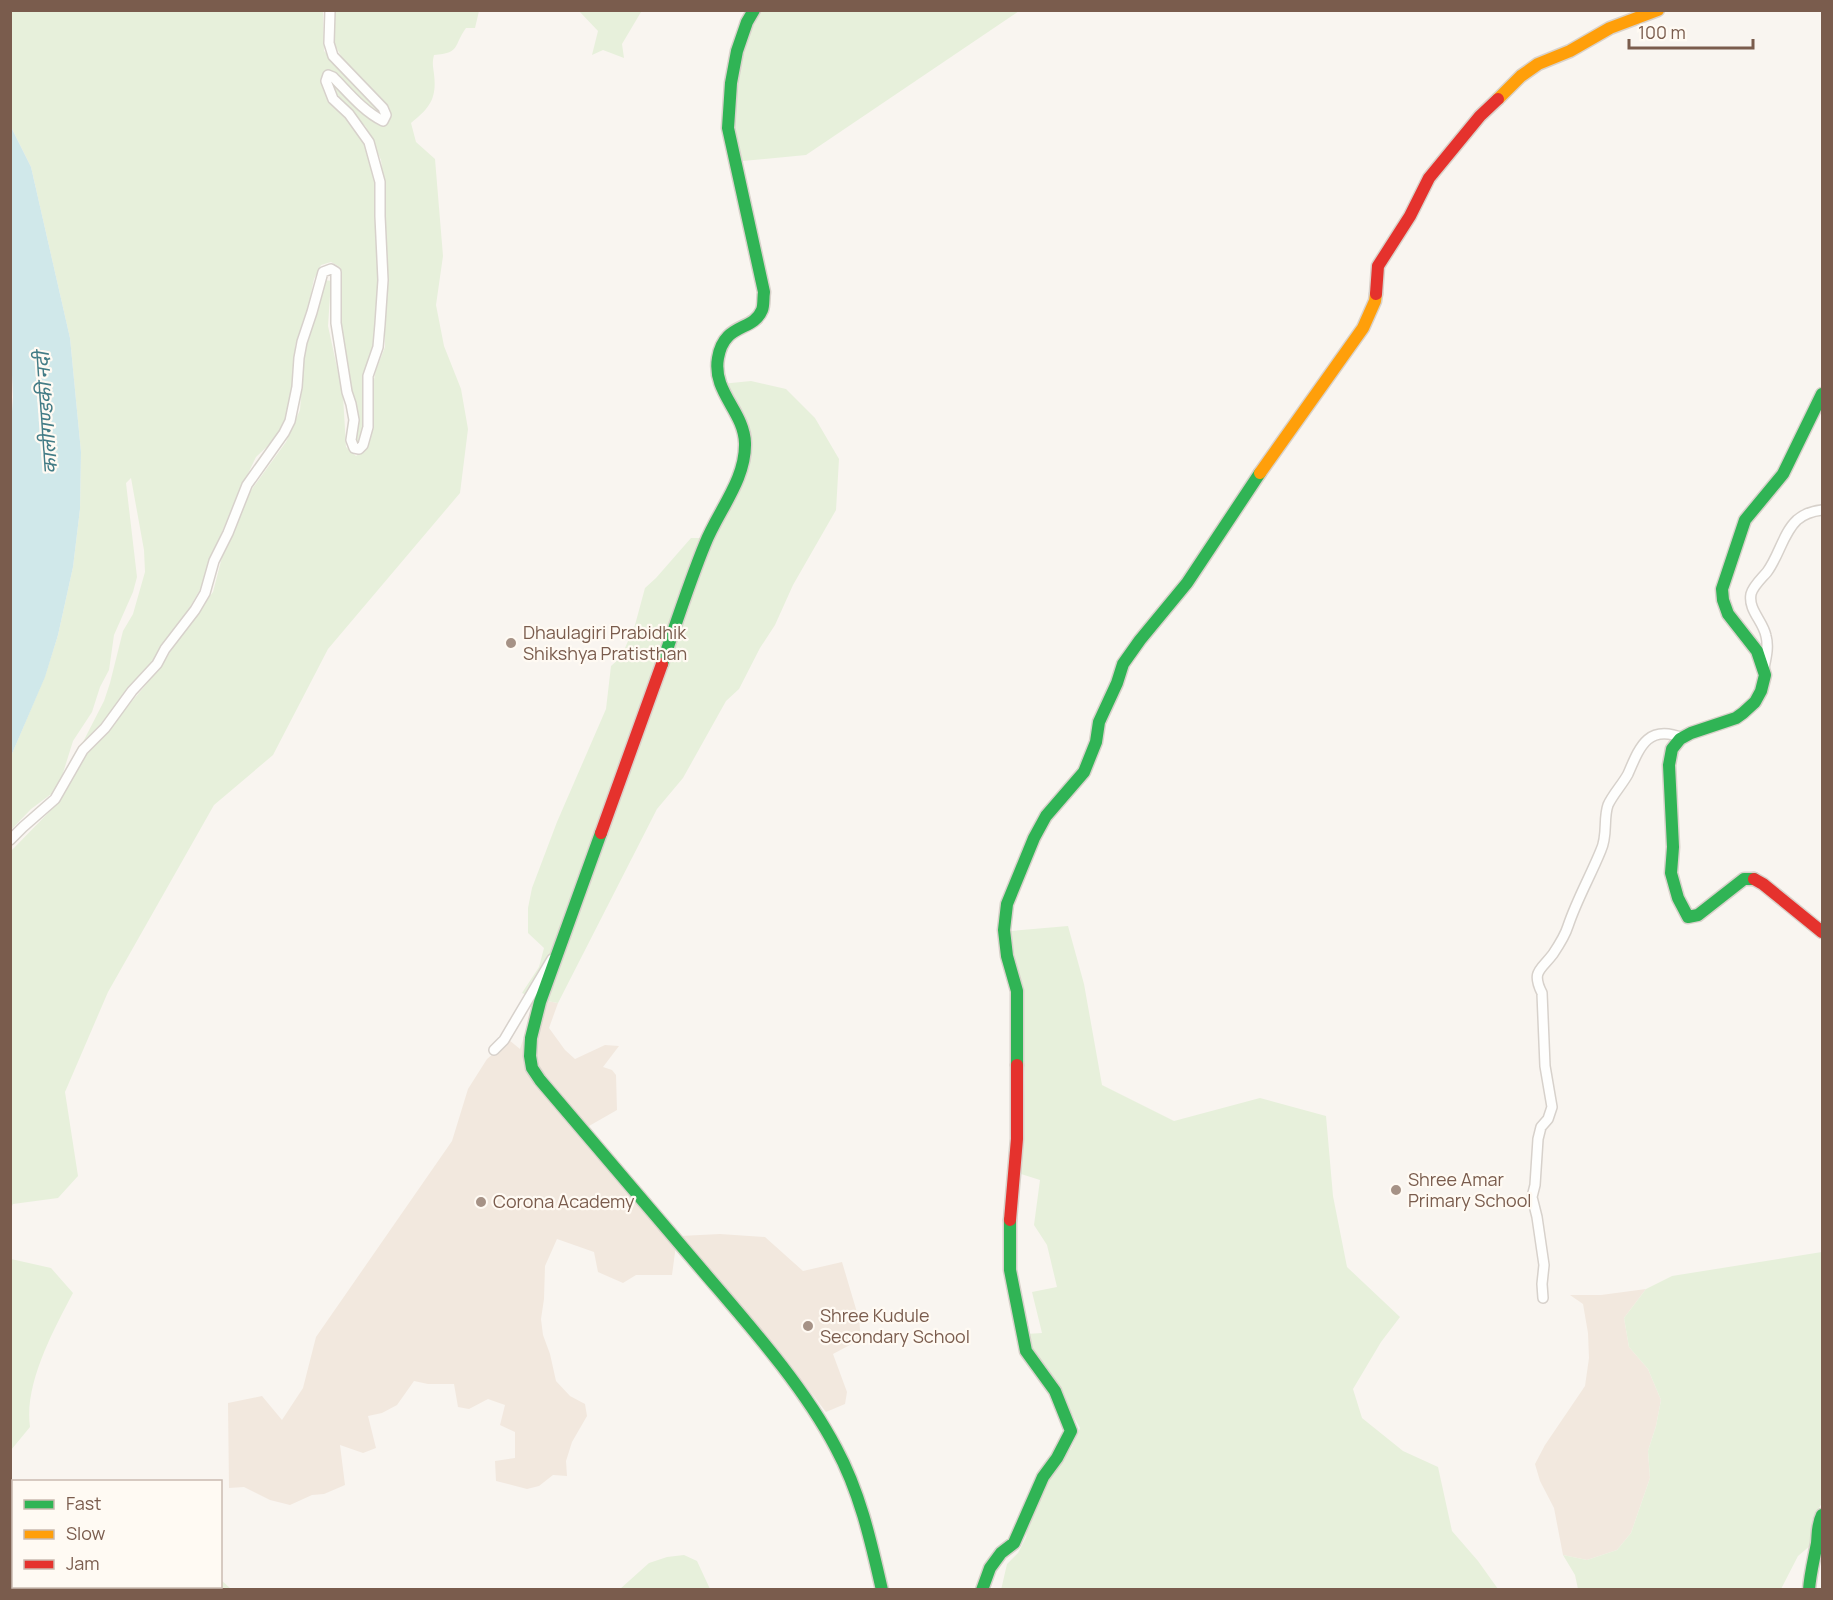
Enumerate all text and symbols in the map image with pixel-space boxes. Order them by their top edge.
scale bar [1629,12,1754,50]
text: 100 m [1638,20,1686,44]
water label: कालीगण्डकी नदी [28,347,63,475]
place label: Dhaulagiri Prabidhik Shikshya Pratisthan [523,620,687,665]
marker: Dhaulagiri Prabidhik Shikshya Pratisthan [504,636,518,650]
place label: Shree Amar Primary School [1408,1167,1532,1212]
marker: Shree Amar Primary School [1389,1183,1403,1197]
place label: Corona Academy [493,1189,635,1213]
marker: Corona Academy [474,1195,488,1209]
place label: Shree Kudule Secondary School [820,1303,970,1348]
marker: Shree Kudule Secondary School [801,1319,815,1333]
legend [12,1480,222,1588]
text: Fast [66,1491,101,1515]
text: Slow [66,1521,106,1545]
text: Jam [66,1551,100,1575]

